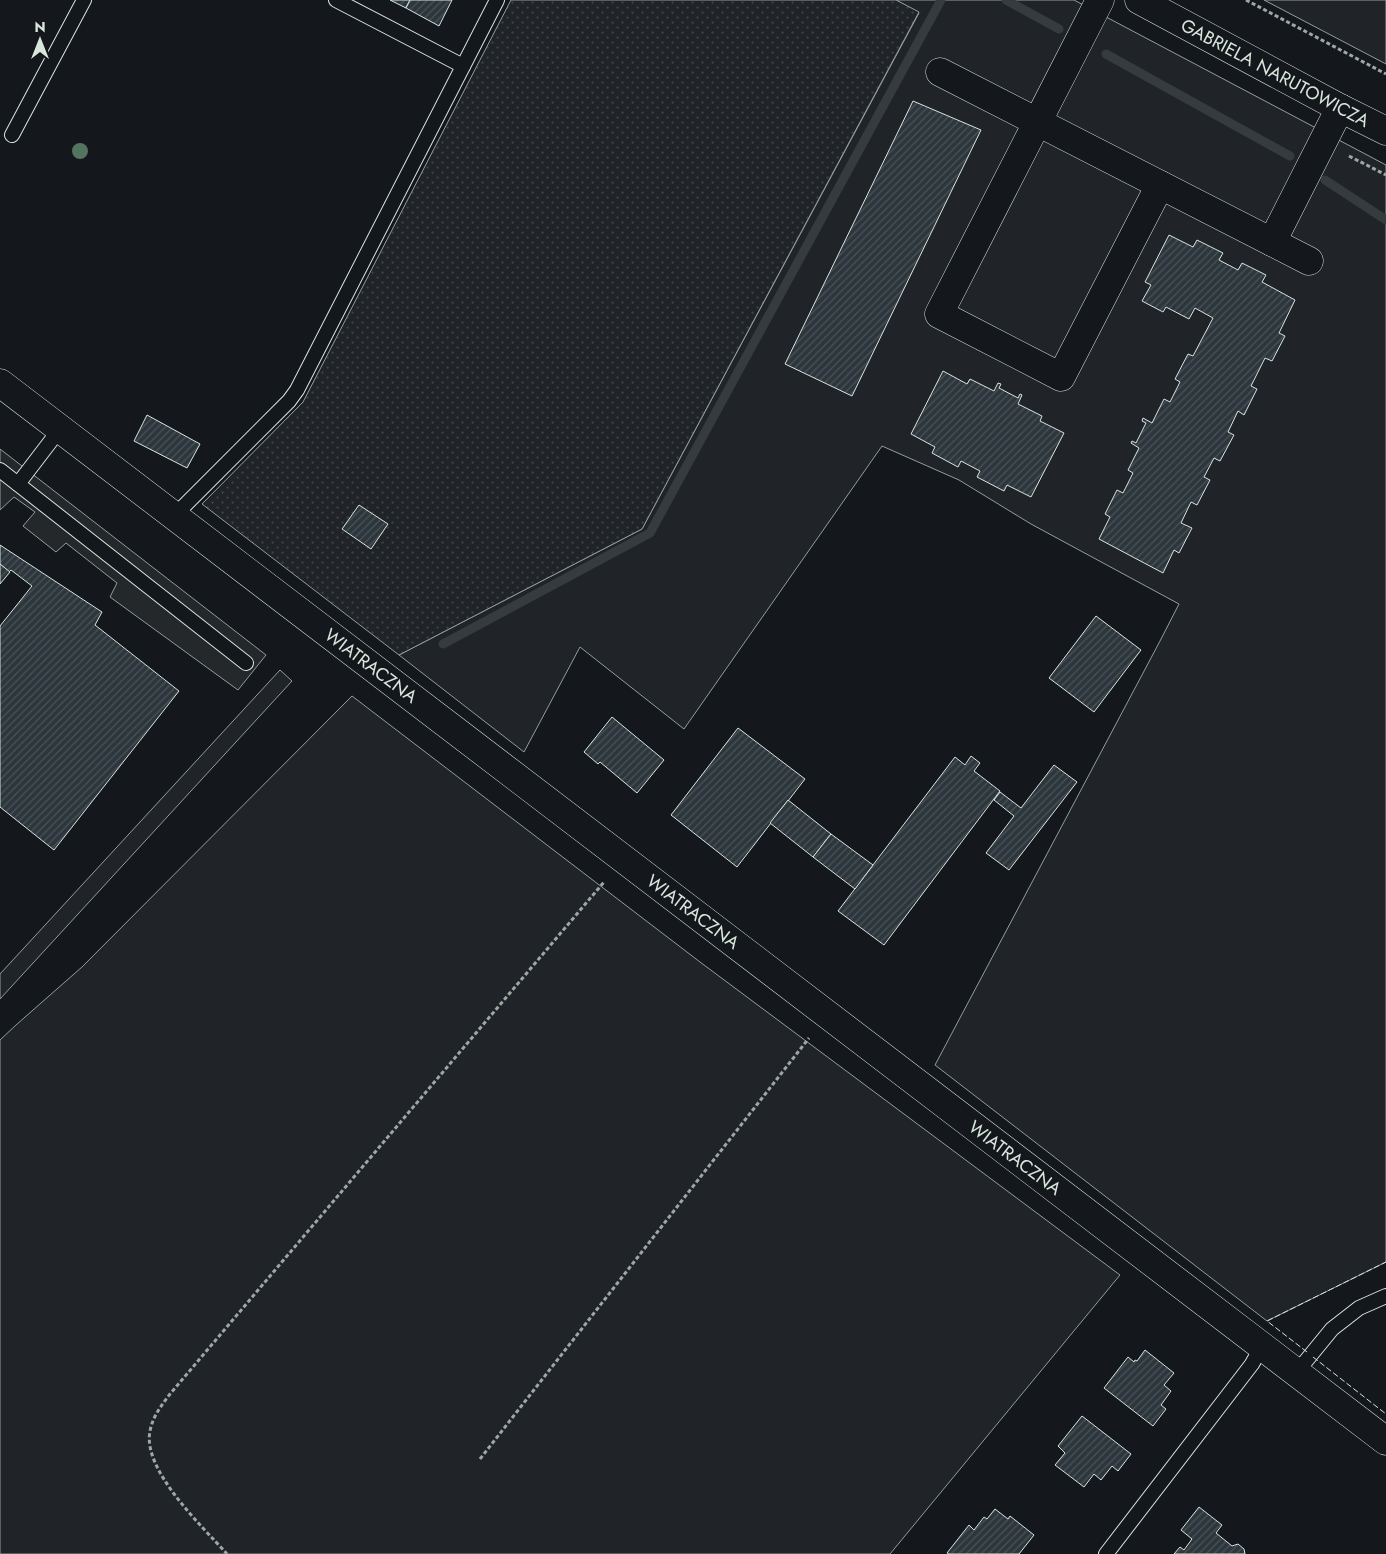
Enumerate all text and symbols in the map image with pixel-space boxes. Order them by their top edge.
street label: GABRIELA NARUTOWICZA [1176,12,1374,134]
north arrow [15,15,65,65]
text: N [34,17,46,37]
street label: WIATRACZNA [319,622,423,710]
street label: WIATRACZNA [641,868,745,956]
street label: WIATRACZNA [963,1114,1067,1202]

